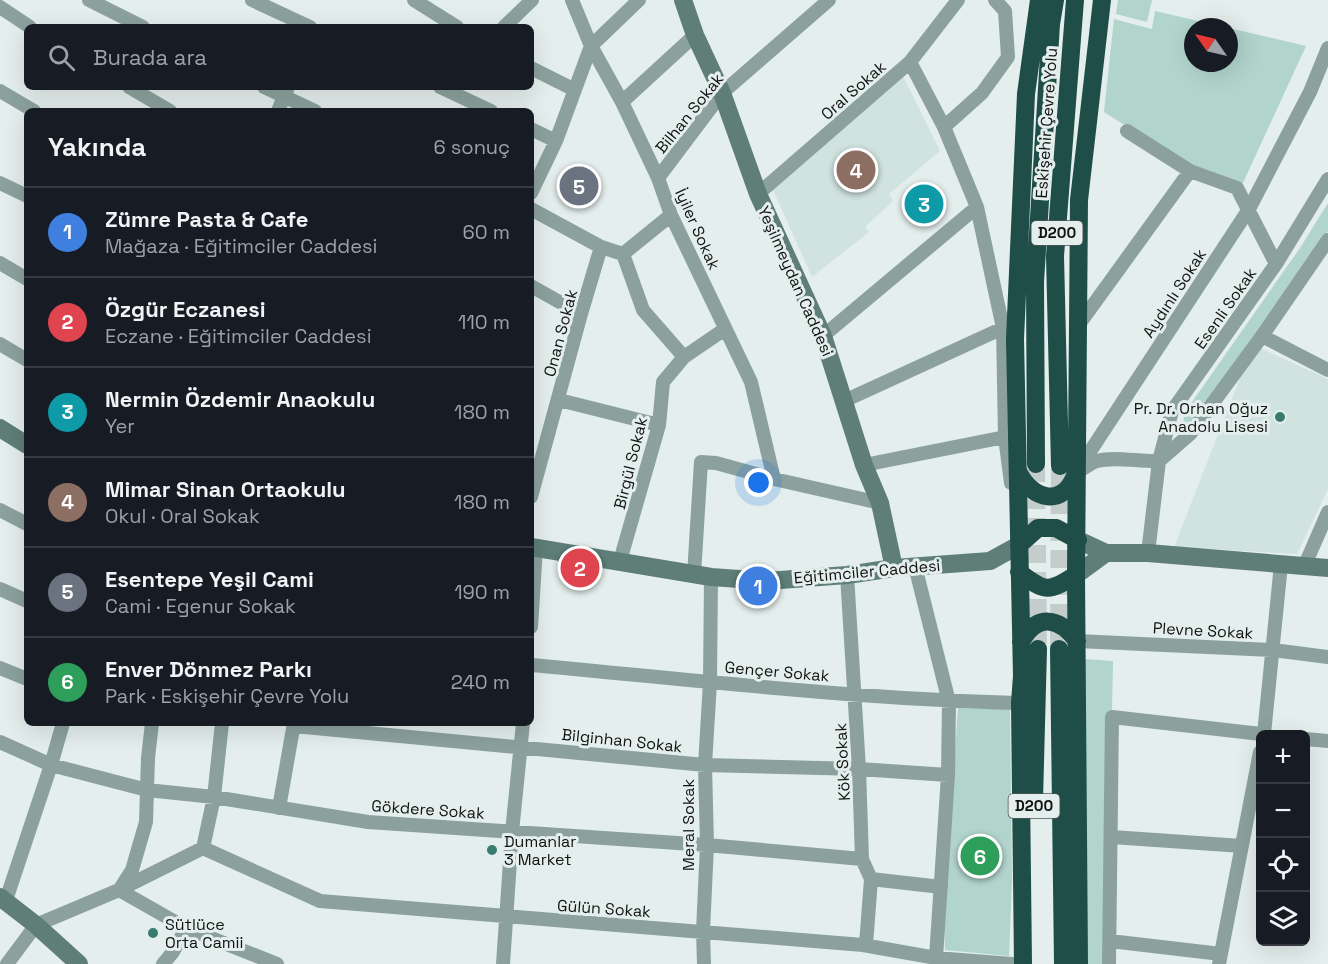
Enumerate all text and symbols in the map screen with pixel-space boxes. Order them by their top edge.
north arrow [1184,18,1238,72]
search box [24,24,534,90]
icon: search [45,41,78,74]
text: Burada ara [93,43,207,71]
street label: Eskişehir Çevre Yolu [1031,47,1062,199]
street label: Oral Sokak [816,56,891,124]
street label: Bilhan Sokak [651,69,728,158]
text: Yakında [48,130,146,164]
text: 6 sonuç [433,134,510,160]
pin: 4 [836,148,876,192]
pin: 5 [560,164,598,208]
pin: 3 [904,182,944,226]
street label: İyiler Sokak [670,185,725,274]
street label: Yeşilmeydan Caddesi [753,203,838,360]
text: Zümre Pasta & Cafe [105,205,308,233]
text: 1 [63,219,72,245]
text: 60 m [463,219,510,245]
road number: D200 [1032,221,1082,245]
text: Mağaza · Eğitimciler Caddesi [105,233,377,259]
street label: Aydınlı Sokak [1138,245,1211,342]
street label: Esenli Sokak [1190,263,1261,353]
street label: Onan Sokak [539,287,582,379]
text: Özgür Eczanesi [105,295,266,323]
text: 2 [62,309,73,335]
text: 110 m [458,309,510,335]
text: Eczane · Eğitimciler Caddesi [105,323,372,349]
text: Nermin Özdemir Anaokulu [105,385,375,413]
place label: Pr. Dr. Orhan Oğuz Anadolu Lisesi [1134,398,1268,437]
text: 3 [61,399,74,425]
text: 180 m [454,399,510,425]
marker: Pr. Dr. Orhan Oğuz Anadolu Lisesi [1273,410,1287,424]
text: Yer [105,413,135,439]
street label: Birgül Sokak [609,414,652,511]
your location [744,468,773,497]
text: Mimar Sinan Ortaokulu [105,475,346,503]
text: 4 [61,489,74,515]
text: 180 m [454,489,510,515]
text: Okul · Oral Sokak [105,503,260,529]
pin: 2 [560,546,600,590]
street label: Eğitimciler Caddesi [793,555,941,588]
pin: 1 [738,564,777,608]
text: Esentepe Yeşil Cami [105,565,314,593]
text: 5 [62,579,74,605]
text: 190 m [454,579,510,605]
text: Cami · Egenur Sokak [105,593,296,619]
street label: Plevne Sokak [1152,617,1254,644]
text: Enver Dönmez Parkı [105,655,312,683]
street label: Gençer Sokak [724,656,831,687]
text: 6 [61,669,74,695]
text: 240 m [451,669,510,695]
text: Park · Eskişehir Çevre Yolu [105,683,349,709]
street label: Kök Sokak [830,722,855,801]
street label: Bilginhan Sokak [561,724,684,757]
map controls [1256,730,1310,946]
button: + [1256,730,1310,784]
street label: Meral Sokak [678,779,699,871]
button: − [1256,784,1310,838]
road number: D200 [1008,794,1060,818]
street label: Gökdere Sokak [371,795,486,824]
place label: Dumanlar 3 Market [504,831,576,870]
pin: 6 [960,834,1000,878]
button: locate [1256,838,1310,892]
marker: Dumanlar 3 Market [485,843,499,857]
button: layers [1256,892,1310,946]
street label: Gülün Sokak [556,895,652,922]
place label: Sütlüce Orta Camii [165,914,243,953]
marker: Sütlüce Orta Camii [146,926,160,940]

